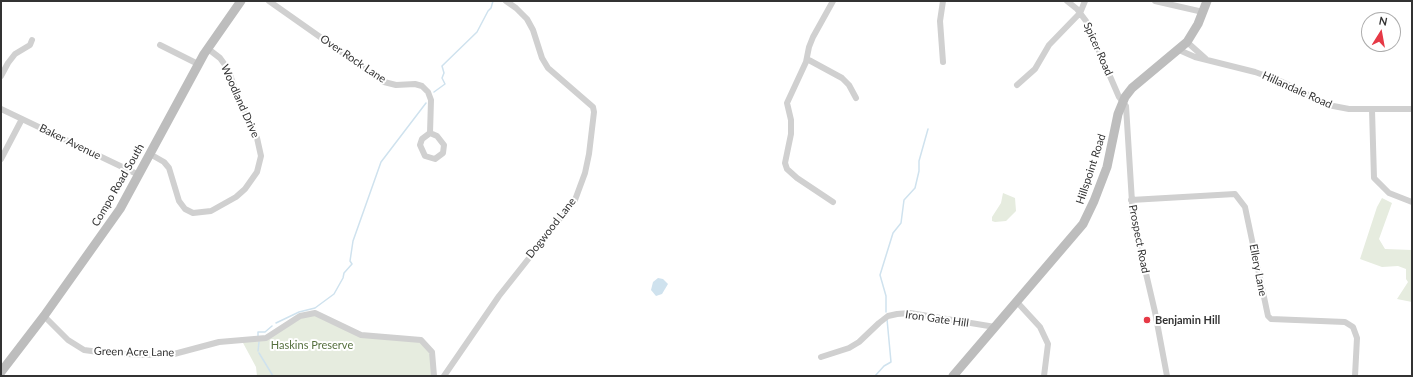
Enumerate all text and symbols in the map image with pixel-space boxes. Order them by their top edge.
north arrow [1361,12,1401,52]
text: N [1378,14,1389,28]
street label: Spicer Road [1080,20,1116,78]
street label: Over Rock Lane [318,32,388,86]
street label: Woodland Drive [218,62,262,140]
street label: Hillandale Road [1260,69,1334,111]
street label: Baker Avenue [37,121,103,163]
street label: Hillspoint Road [1073,132,1109,206]
street label: Compo Road South [89,141,147,229]
street label: Dogwood Lane [523,195,579,261]
street label: Prospect Road [1126,204,1152,274]
street label: Ellery Lane [1246,243,1270,297]
street label: Iron Gate Hill [904,308,970,330]
place label: Benjamin Hill [1155,313,1220,327]
marker: Benjamin Hill [1142,315,1152,325]
park label: Haskins Preserve [271,338,353,352]
street label: Green Acre Lane [94,345,174,359]

